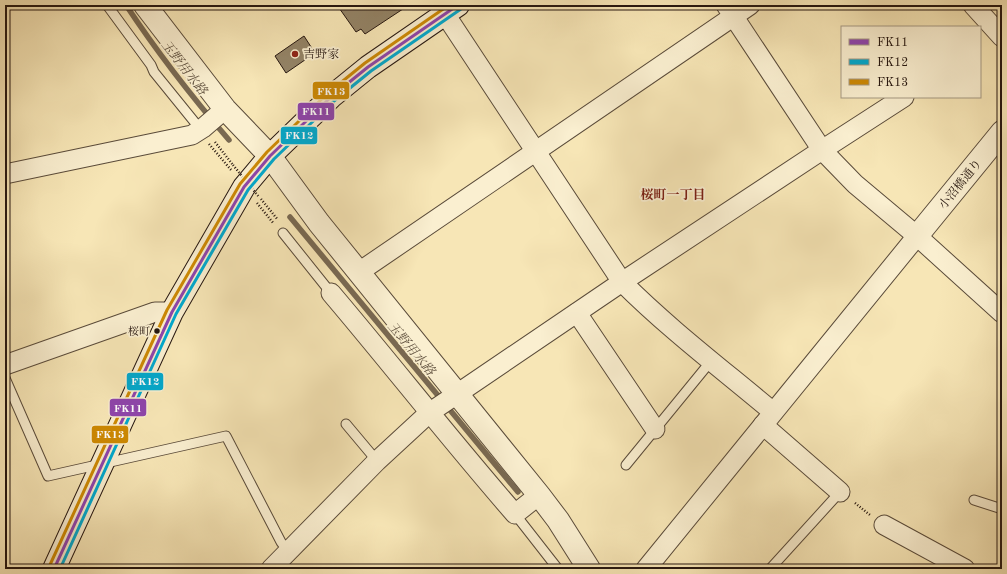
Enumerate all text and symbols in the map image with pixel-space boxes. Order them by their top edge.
legend [841,26,981,98]
text: FK11 [877,37,908,49]
water label: 玉野用水路 [159,38,210,98]
place label: 吉野家 [303,47,339,61]
marker: 吉野家 [290,49,300,59]
text: FK12 [877,57,908,69]
text: FK13 [877,77,908,89]
line badge: FK13 [312,81,350,100]
text: FK13 [317,87,345,98]
line badge: FK11 [297,102,335,121]
text: FK11 [302,107,330,118]
line badge: FK12 [280,126,318,145]
text: FK12 [285,131,313,142]
street label: 小沼橋通り [936,157,984,212]
district label: 桜町一丁目 [640,187,706,202]
water label: 玉野用水路 [385,319,438,379]
place label: 桜町 [128,325,150,338]
marker: 桜町 [152,326,162,336]
line badge: FK12 [126,372,164,391]
text: FK12 [131,377,159,388]
line badge: FK11 [109,398,147,417]
text: FK11 [114,404,142,415]
line badge: FK13 [91,425,129,444]
text: FK13 [96,430,124,441]

